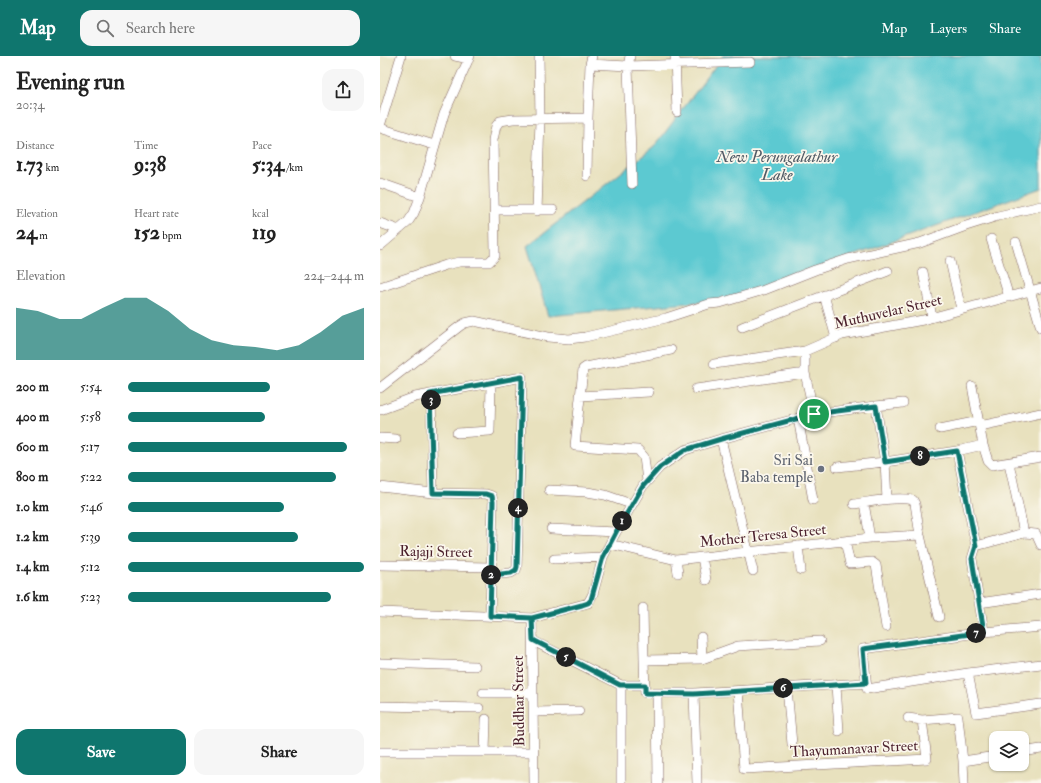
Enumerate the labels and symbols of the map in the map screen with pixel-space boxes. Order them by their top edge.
water label: New Perungalathur Lake [716,147,838,185]
street label: Muthuvelar Street [832,290,944,334]
pin: 3 [421,390,441,410]
pin [797,397,831,431]
pin: 8 [910,446,930,466]
place label: Sri Sai Baba temple [740,451,813,488]
marker: Sri Sai Baba temple [816,464,826,474]
pin: 4 [508,498,528,518]
pin: 1 [612,511,632,531]
street label: Mother Teresa Street [699,520,827,552]
street label: Rajaji Street [399,542,473,562]
pin: 2 [481,565,501,585]
pin: 7 [966,623,986,643]
pin: 5 [556,647,576,667]
street label: Buddhar Street [509,655,529,747]
pin: 6 [773,678,793,698]
street label: Thayumanavar Street [789,736,919,762]

